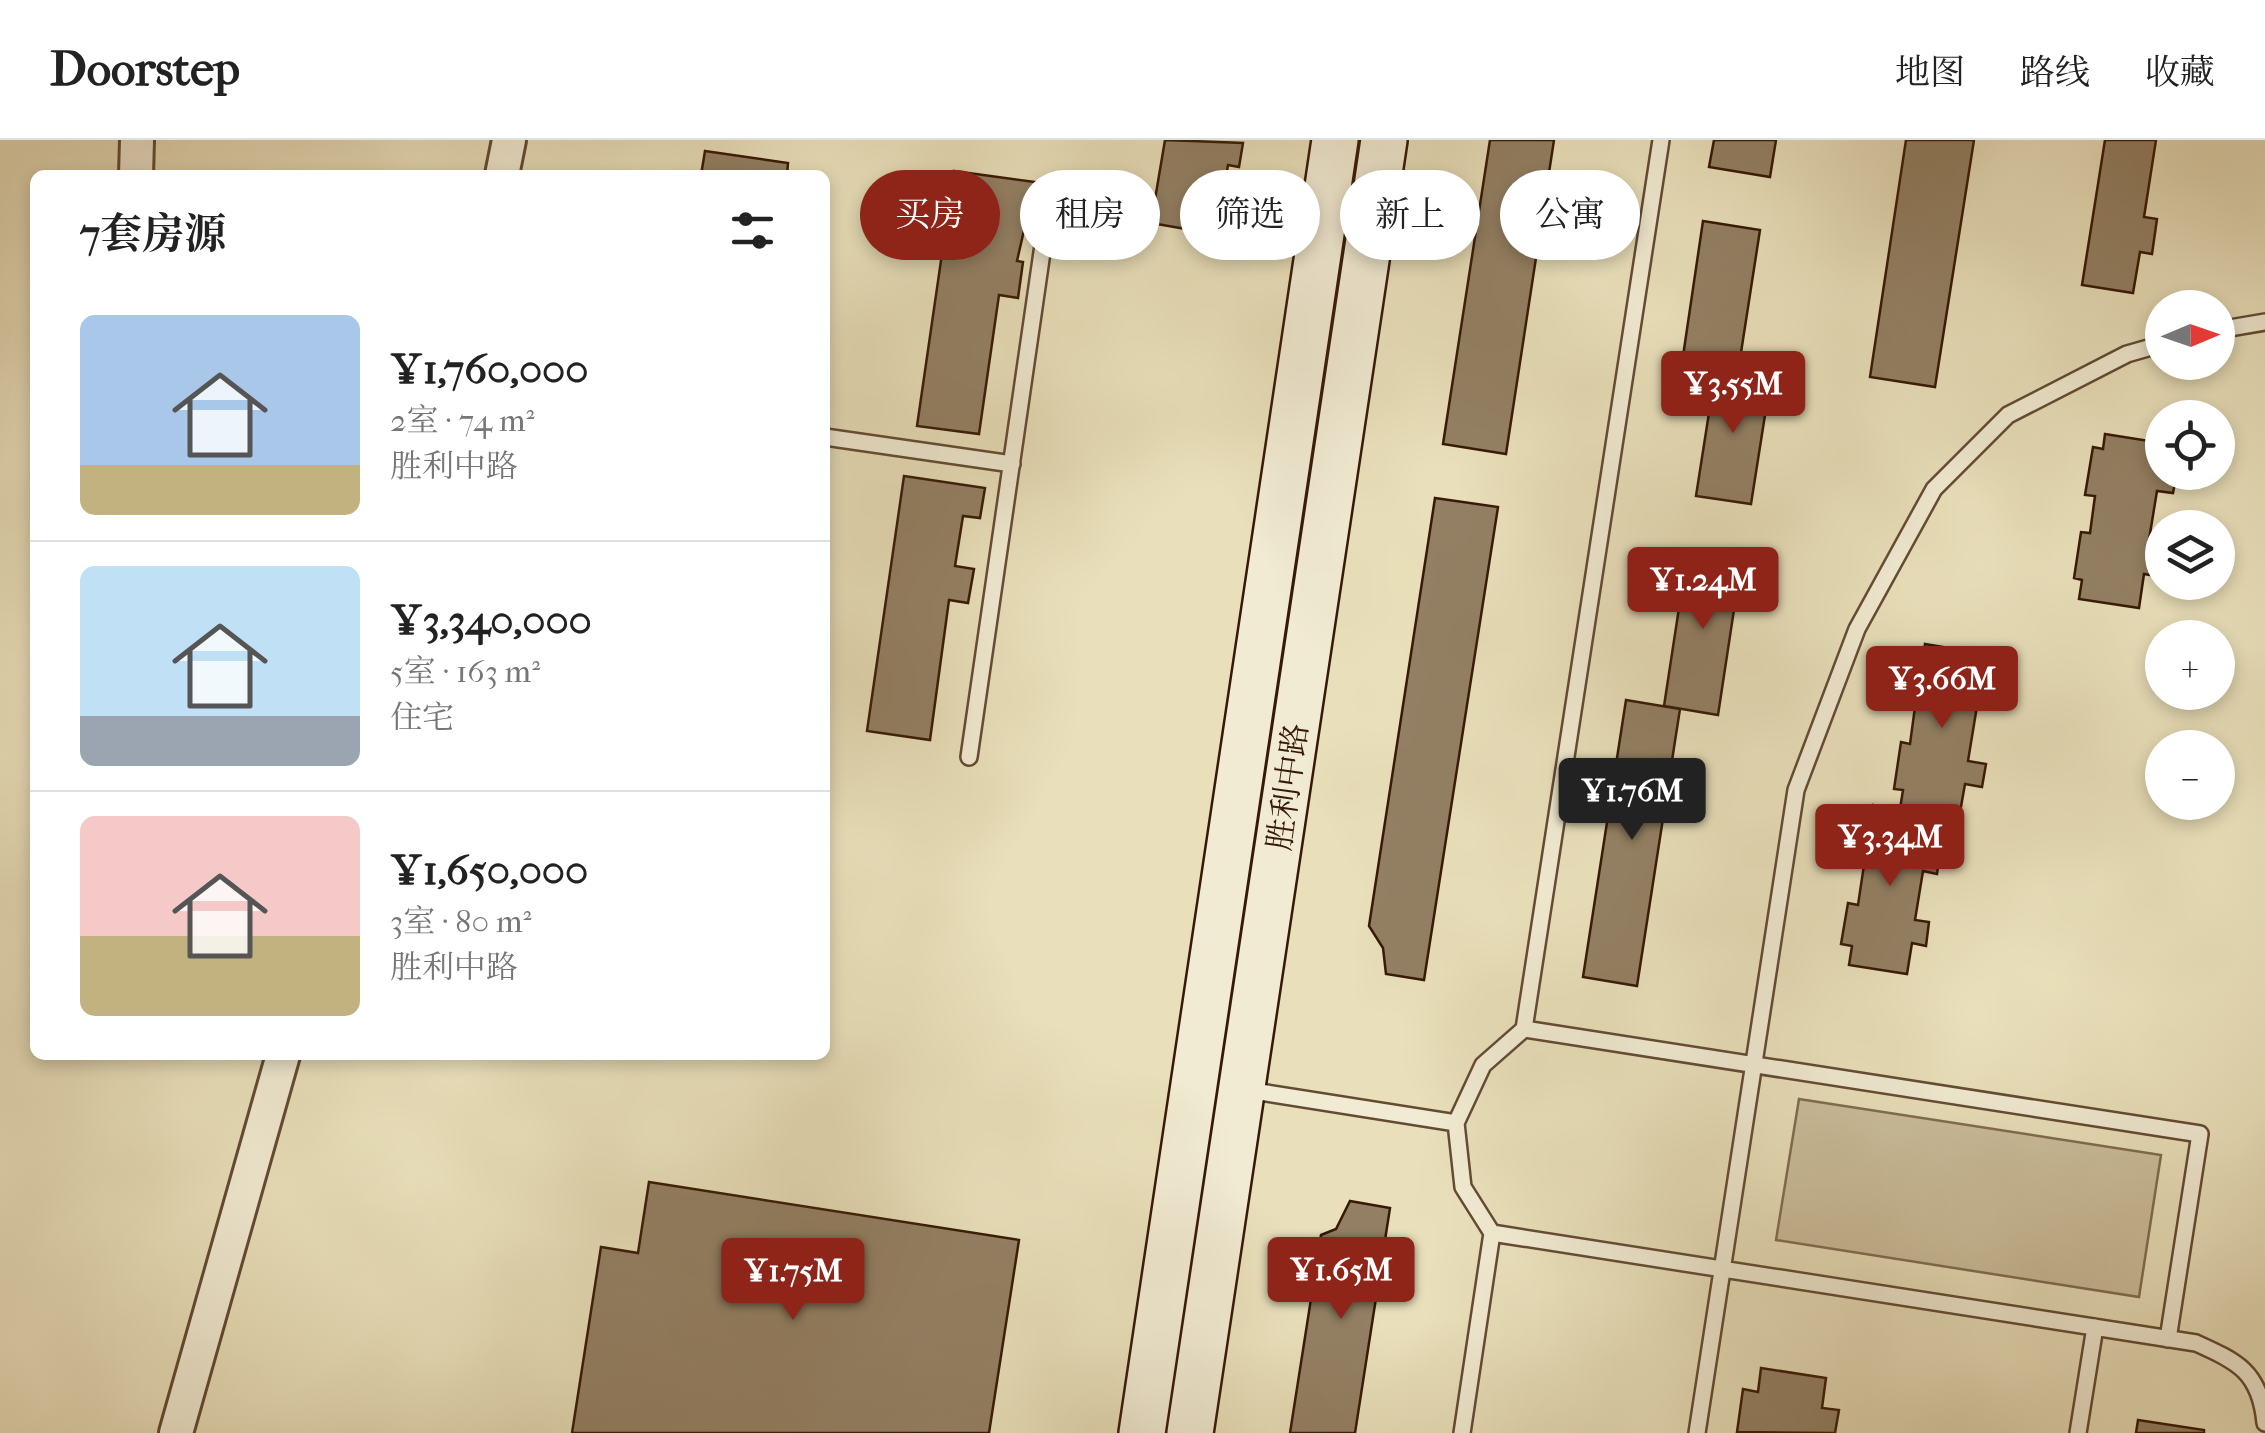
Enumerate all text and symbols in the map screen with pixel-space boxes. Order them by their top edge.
text: Doorstep [50,41,240,97]
text: 地图 [1895,52,1965,93]
text: 路线 [2020,52,2090,93]
text: 收藏 [2145,52,2215,93]
chip: 买房 [860,170,1000,260]
chip: 租房 [1020,170,1160,260]
chip: 筛选 [1180,170,1320,260]
chip: 新上 [1340,170,1480,260]
chip: 公寓 [1500,170,1640,260]
icon: filters [725,203,780,258]
text: 7套房源 [80,210,226,259]
north arrow [2145,290,2235,380]
map controls [2145,290,2235,820]
text: ¥1,760,000 [390,345,588,394]
pin: ¥3.55M [1652,351,1814,436]
icon: home [160,355,280,475]
text: ¥3.55M [1683,365,1783,402]
button: locate [2145,400,2235,490]
text: 2室 · 74 m² [390,402,535,439]
text: 胜利中路 [390,448,518,485]
button: layers [2145,510,2235,600]
pin: ¥1.24M [1622,547,1784,632]
text: ¥1.24M [1649,561,1757,598]
text: ¥3,340,000 [390,596,592,645]
icon: home [160,606,280,726]
button: + [2145,620,2235,710]
pin: ¥3.66M [1861,646,2023,731]
text: 5室 · 163 m² [390,653,540,690]
text: ¥3.66M [1888,660,1996,697]
text: 住宅 [390,699,454,736]
street label: 胜利中路 [1261,721,1315,853]
button: − [2145,730,2235,820]
pin: ¥1.76M [1551,758,1713,843]
text: ¥1.76M [1581,772,1683,809]
pin: ¥3.34M [1809,804,1971,889]
text: ¥3.34M [1837,818,1943,855]
text: ¥1,650,000 [390,846,588,895]
icon: home [160,856,280,976]
text: 3室 · 80 m² [390,903,532,940]
text: 胜利中路 [390,949,518,986]
pin: ¥1.65M [1260,1237,1422,1322]
pin: ¥1.75M [712,1238,874,1323]
text: ¥1.65M [1290,1251,1392,1288]
text: ¥1.75M [743,1252,843,1289]

